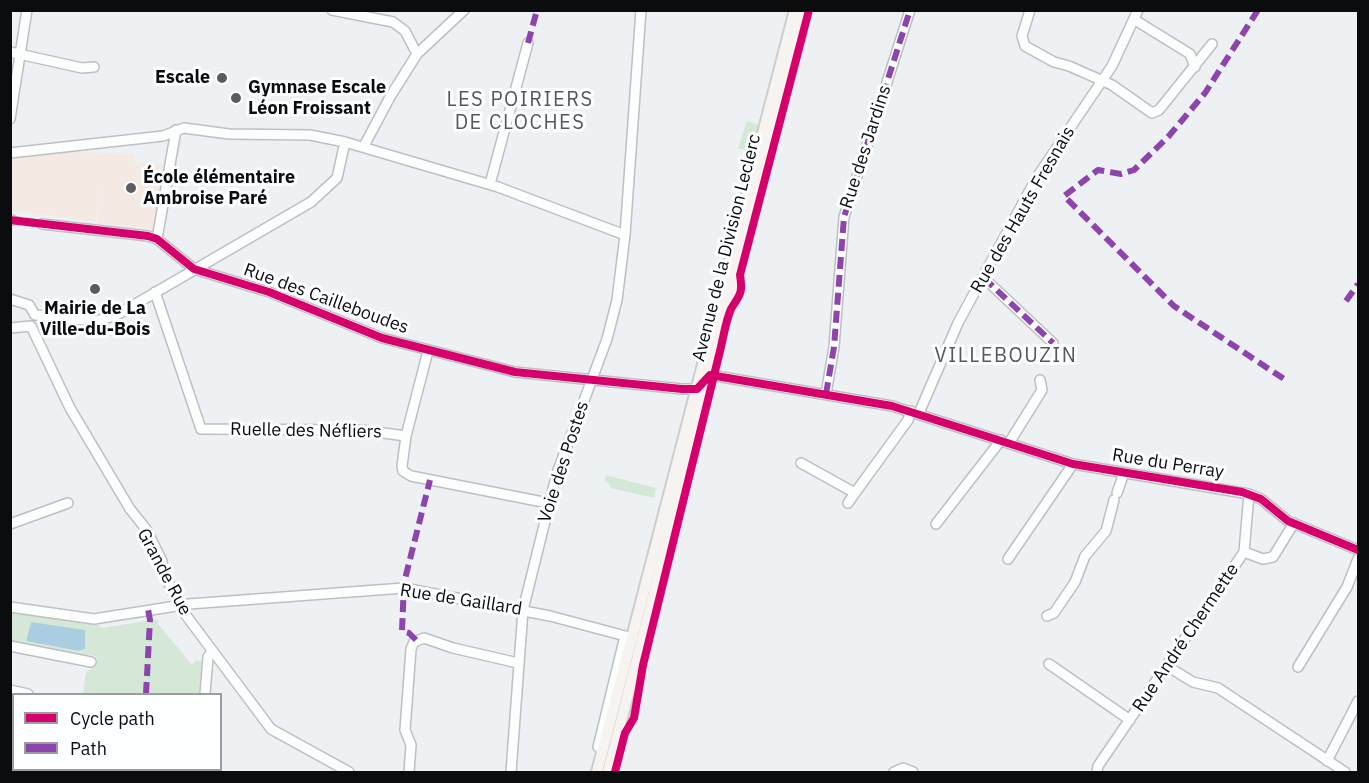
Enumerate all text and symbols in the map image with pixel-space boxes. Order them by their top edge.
place label: Escale [155,67,210,89]
marker: Escale [215,71,229,85]
place label: Gymnase Escale Léon Froissant [248,77,386,119]
street label: Rue des Jardins [836,83,896,211]
district label: LES POIRIERS DE CLOCHES [446,88,594,135]
marker: Gymnase Escale Léon Froissant [229,91,243,105]
street label: Rue des Hauts Fresnais [966,123,1080,297]
street label: Avenue de la Division Leclerc [688,132,766,364]
place label: École élémentaire Ambroise Paré [143,167,295,210]
marker: École élémentaire Ambroise Paré [124,181,138,195]
street label: Rue des Cailleboudes [241,259,411,339]
marker: Mairie de La Ville-du-Bois [88,282,102,296]
place label: Mairie de La Ville-du-Bois [40,298,150,340]
district label: VILLEBOUZIN [935,344,1077,368]
street label: Voie des Postes [534,398,594,526]
street label: Ruelle des Néfliers [230,419,382,443]
street label: Rue du Perray [1111,445,1225,483]
street label: Grande Rue [132,525,196,619]
street label: Rue André Chermette [1128,560,1244,716]
street label: Rue de Gaillard [398,580,524,620]
legend [12,693,222,771]
text: Cycle path [70,707,155,730]
text: Path [70,737,107,760]

